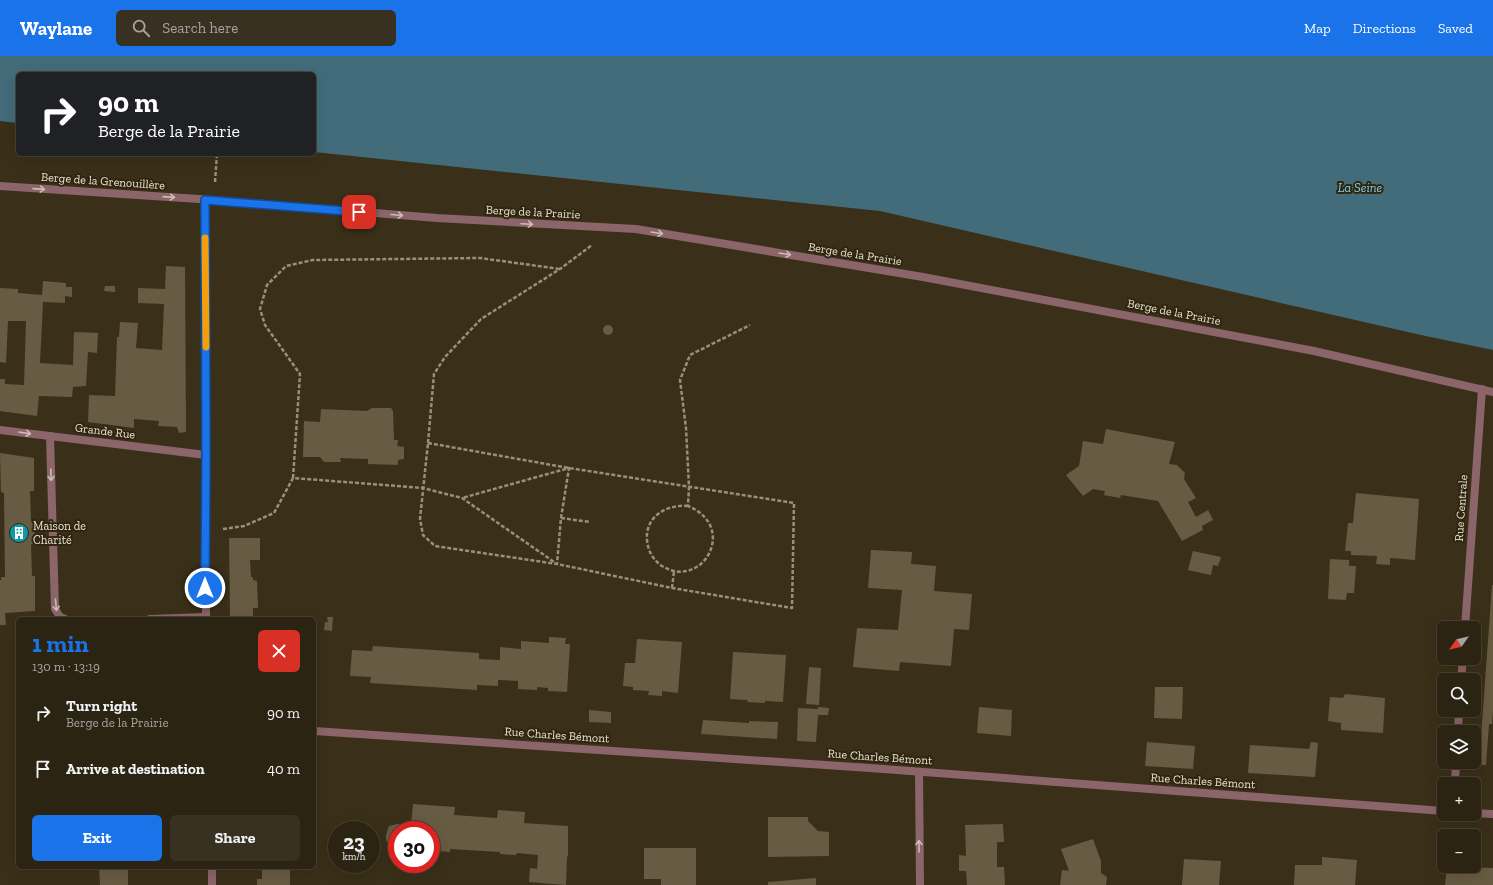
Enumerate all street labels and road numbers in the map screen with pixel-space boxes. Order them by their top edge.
street label: Berge de la Grenouillère [40,170,166,192]
street label: Berge de la Prairie [485,203,581,221]
street label: Berge de la Prairie [807,240,903,268]
street label: Berge de la Prairie [1126,296,1222,328]
street label: Grande Rue [74,420,136,442]
street label: Rue Centrale [1452,474,1470,542]
street label: Rue Charles Bémont [504,724,611,746]
street label: Rue Charles Bémont [827,746,934,768]
street label: Rue Charles Bémont [1150,770,1257,792]

